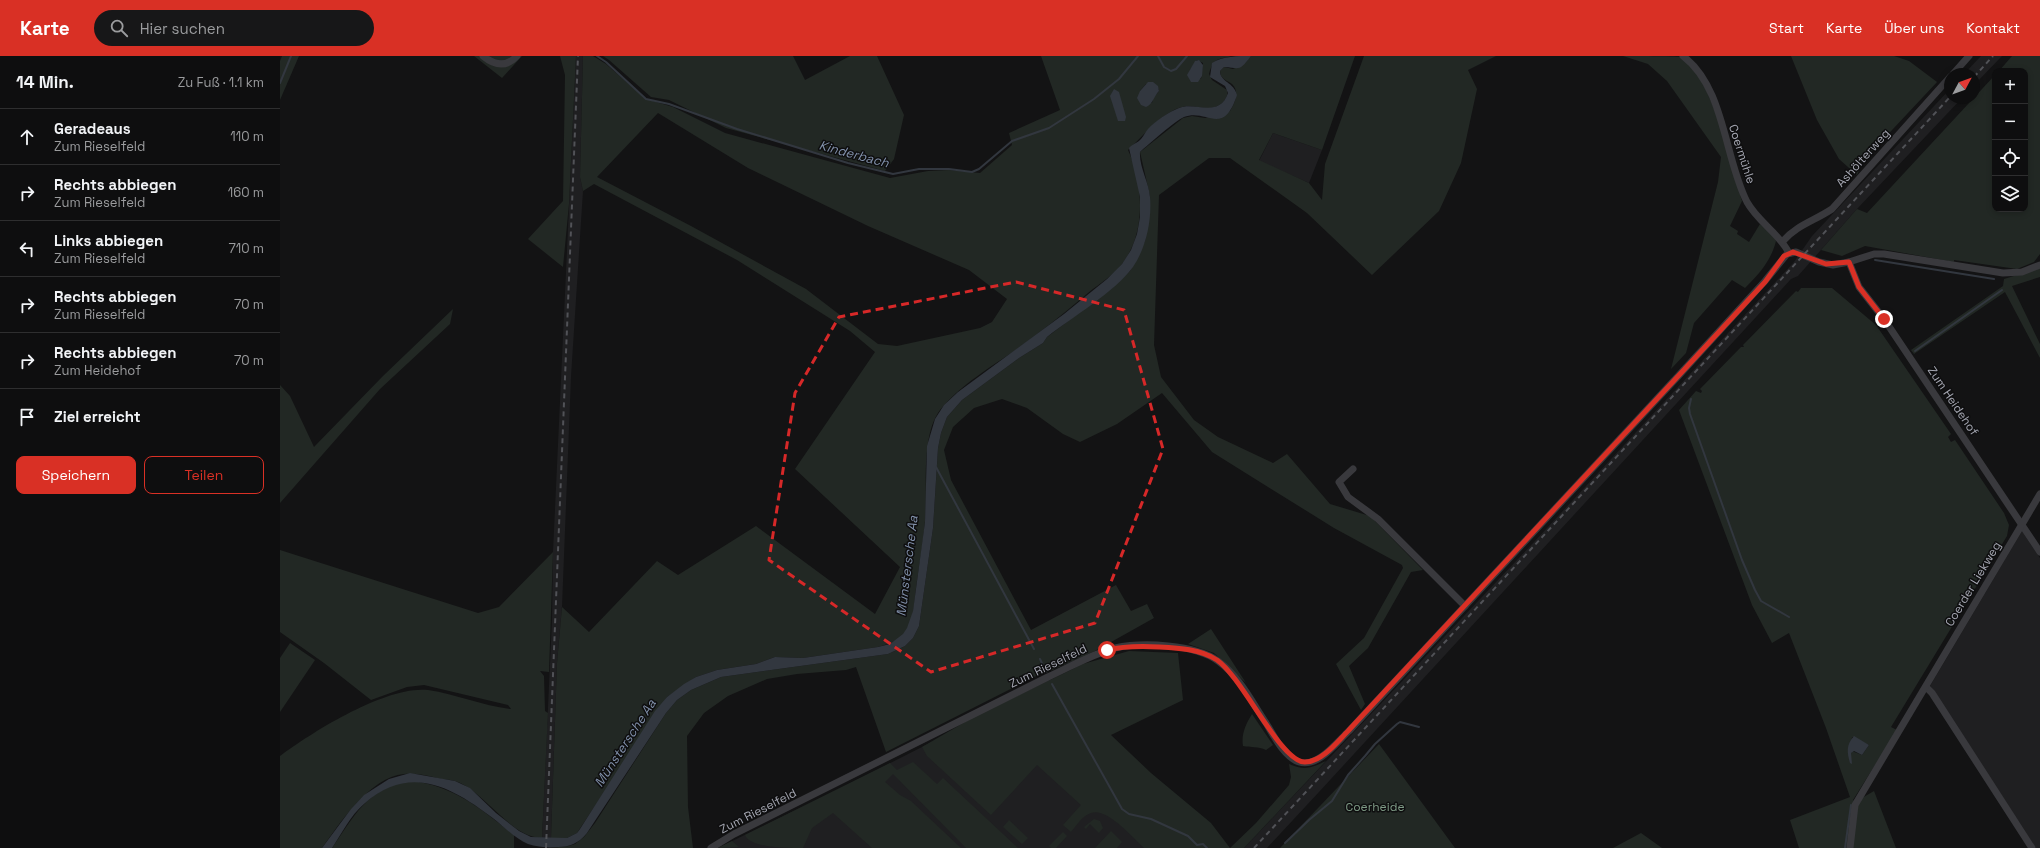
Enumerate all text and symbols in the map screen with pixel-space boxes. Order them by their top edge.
search box [94,10,374,46]
text: Karte [20,16,70,41]
icon: search [108,17,130,39]
text: Hier suchen [140,19,225,38]
text: Start [1769,19,1804,37]
text: Karte [1826,19,1862,37]
text: Über uns [1884,19,1944,37]
text: Kontakt [1966,19,2020,37]
north arrow [1944,68,1980,104]
map controls [1992,68,2028,212]
button: + [1992,68,2028,104]
text: 14 Min. [16,71,74,93]
text: Zu Fuß · 1.1 km [178,74,264,91]
button: − [1992,104,2028,140]
text: Geradeaus [54,119,131,138]
street label: Coermühle [1725,122,1759,186]
icon: ahead [16,126,38,148]
street label: Ashölterweg [1833,126,1893,190]
text: 110 m [230,128,264,145]
water label: Kinderbach [817,137,892,172]
text: Zum Rieselfeld [54,138,145,155]
button: locate [1992,140,2028,176]
text: Rechts abbiegen [54,175,176,194]
button: layers [1992,176,2028,212]
icon: right [16,182,38,204]
text: 160 m [228,184,264,201]
text: Zum Rieselfeld [54,194,145,211]
text: Links abbiegen [54,231,163,250]
icon: left [16,238,38,260]
text: 710 m [229,240,264,257]
text: Zum Rieselfeld [54,250,145,267]
text: Rechts abbiegen [54,287,176,306]
icon: right [16,294,38,316]
text: 70 m [234,296,264,313]
text: Zum Rieselfeld [54,306,145,323]
route end [1875,310,1893,328]
text: Rechts abbiegen [54,343,176,362]
icon: right [16,350,38,372]
text: 70 m [234,352,264,369]
text: Zum Heidehof [54,362,141,379]
street label: Zum Heidehof [1924,363,1982,439]
icon: arrive [16,406,38,428]
text: Ziel erreicht [54,407,141,426]
button: Speichern [16,456,136,494]
button: Teilen [144,456,264,494]
water label: Münstersche Aa [892,514,922,617]
street label: Coerder Liekweg [1941,539,2005,629]
street label: Zum Rieselfeld [1007,640,1089,692]
route start [1098,641,1116,659]
water label: Münstersche Aa [590,695,660,790]
street label: Zum Rieselfeld [717,785,799,837]
park label: Coerheide [1346,799,1404,815]

